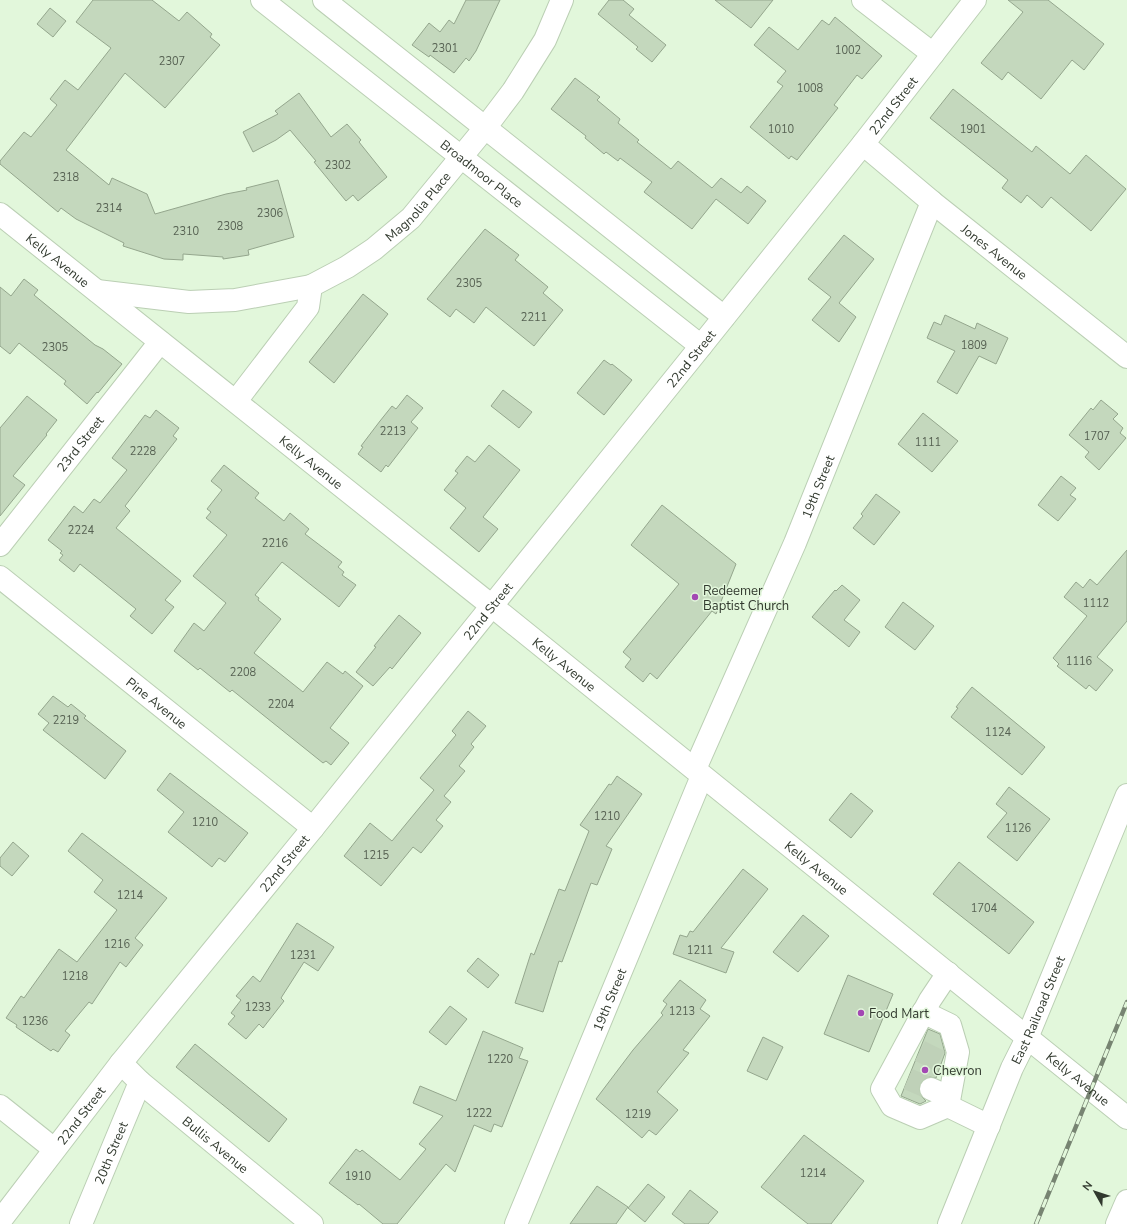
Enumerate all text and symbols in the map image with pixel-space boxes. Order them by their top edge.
house number: 2301 [432,41,458,56]
house number: 1002 [835,43,861,58]
house number: 2307 [159,54,185,69]
street label: 22nd Street [865,73,922,139]
house number: 1008 [797,81,824,96]
house number: 1010 [768,122,795,137]
house number: 1901 [960,122,986,137]
street label: Broadmoor Place [436,136,526,212]
house number: 2302 [325,158,351,173]
street label: Magnolia Place [382,168,455,246]
house number: 2318 [53,170,80,185]
house number: 2314 [96,201,123,216]
house number: 2306 [257,206,284,221]
house number: 2308 [217,219,244,234]
street label: Jones Avenue [956,220,1031,284]
house number: 2310 [173,224,200,239]
street label: Kelly Avenue [22,230,93,292]
house number: 2305 [456,276,483,291]
house number: 2211 [521,310,547,325]
street label: 22nd Street [663,326,721,392]
house number: 1809 [961,338,987,353]
house number: 2305 [42,340,69,355]
street label: 23rd Street [53,412,109,476]
house number: 2213 [380,424,406,439]
house number: 1707 [1084,429,1110,444]
street label: Kelly Avenue [275,432,346,494]
house number: 1111 [915,435,941,450]
house number: 2228 [130,444,157,459]
street label: 19th Street [798,452,840,521]
house number: 2224 [68,523,95,538]
house number: 2216 [262,536,289,551]
street label: 22nd Street [460,579,518,644]
place label: Redeemer Baptist Church [703,582,789,615]
marker: Redeemer Baptist Church [690,592,700,602]
house number: 1112 [1083,596,1109,611]
street label: Kelly Avenue [528,634,599,696]
house number: 1116 [1066,654,1093,669]
house number: 2208 [230,665,257,680]
street label: Pine Avenue [122,674,190,733]
house number: 2204 [268,697,295,712]
house number: 2219 [53,713,79,728]
house number: 1124 [985,725,1012,740]
house number: 1210 [594,809,621,824]
house number: 1210 [192,815,219,830]
house number: 1126 [1005,821,1032,836]
street label: 22nd Street [256,831,314,896]
street label: Kelly Avenue [780,837,852,900]
house number: 1215 [363,848,390,863]
house number: 1214 [117,888,144,903]
house number: 1704 [971,901,998,916]
house number: 1216 [104,937,131,952]
house number: 1211 [687,943,713,958]
house number: 1231 [290,948,316,963]
street label: East Railroad Street [1007,953,1070,1067]
street label: 19th Street [589,965,631,1034]
house number: 1218 [62,969,89,984]
house number: 1233 [245,1000,271,1015]
house number: 1213 [669,1004,695,1019]
place label: Food Mart [869,1005,929,1023]
marker: Food Mart [856,1008,866,1018]
house number: 1236 [22,1014,49,1029]
street label: Kelly Avenue [1042,1048,1113,1111]
house number: 1220 [487,1052,514,1067]
place label: Chevron [933,1062,982,1080]
marker: Chevron [920,1065,930,1075]
street label: 22nd Street [53,1083,110,1149]
house number: 1222 [466,1106,492,1121]
house number: 1219 [625,1107,651,1122]
street label: Bullis Avenue [178,1113,252,1178]
street label: 20th Street [90,1119,133,1187]
house number: 1214 [800,1166,827,1181]
house number: 1910 [345,1169,372,1184]
north arrow [1075,1172,1115,1212]
text: N [1079,1178,1096,1194]

